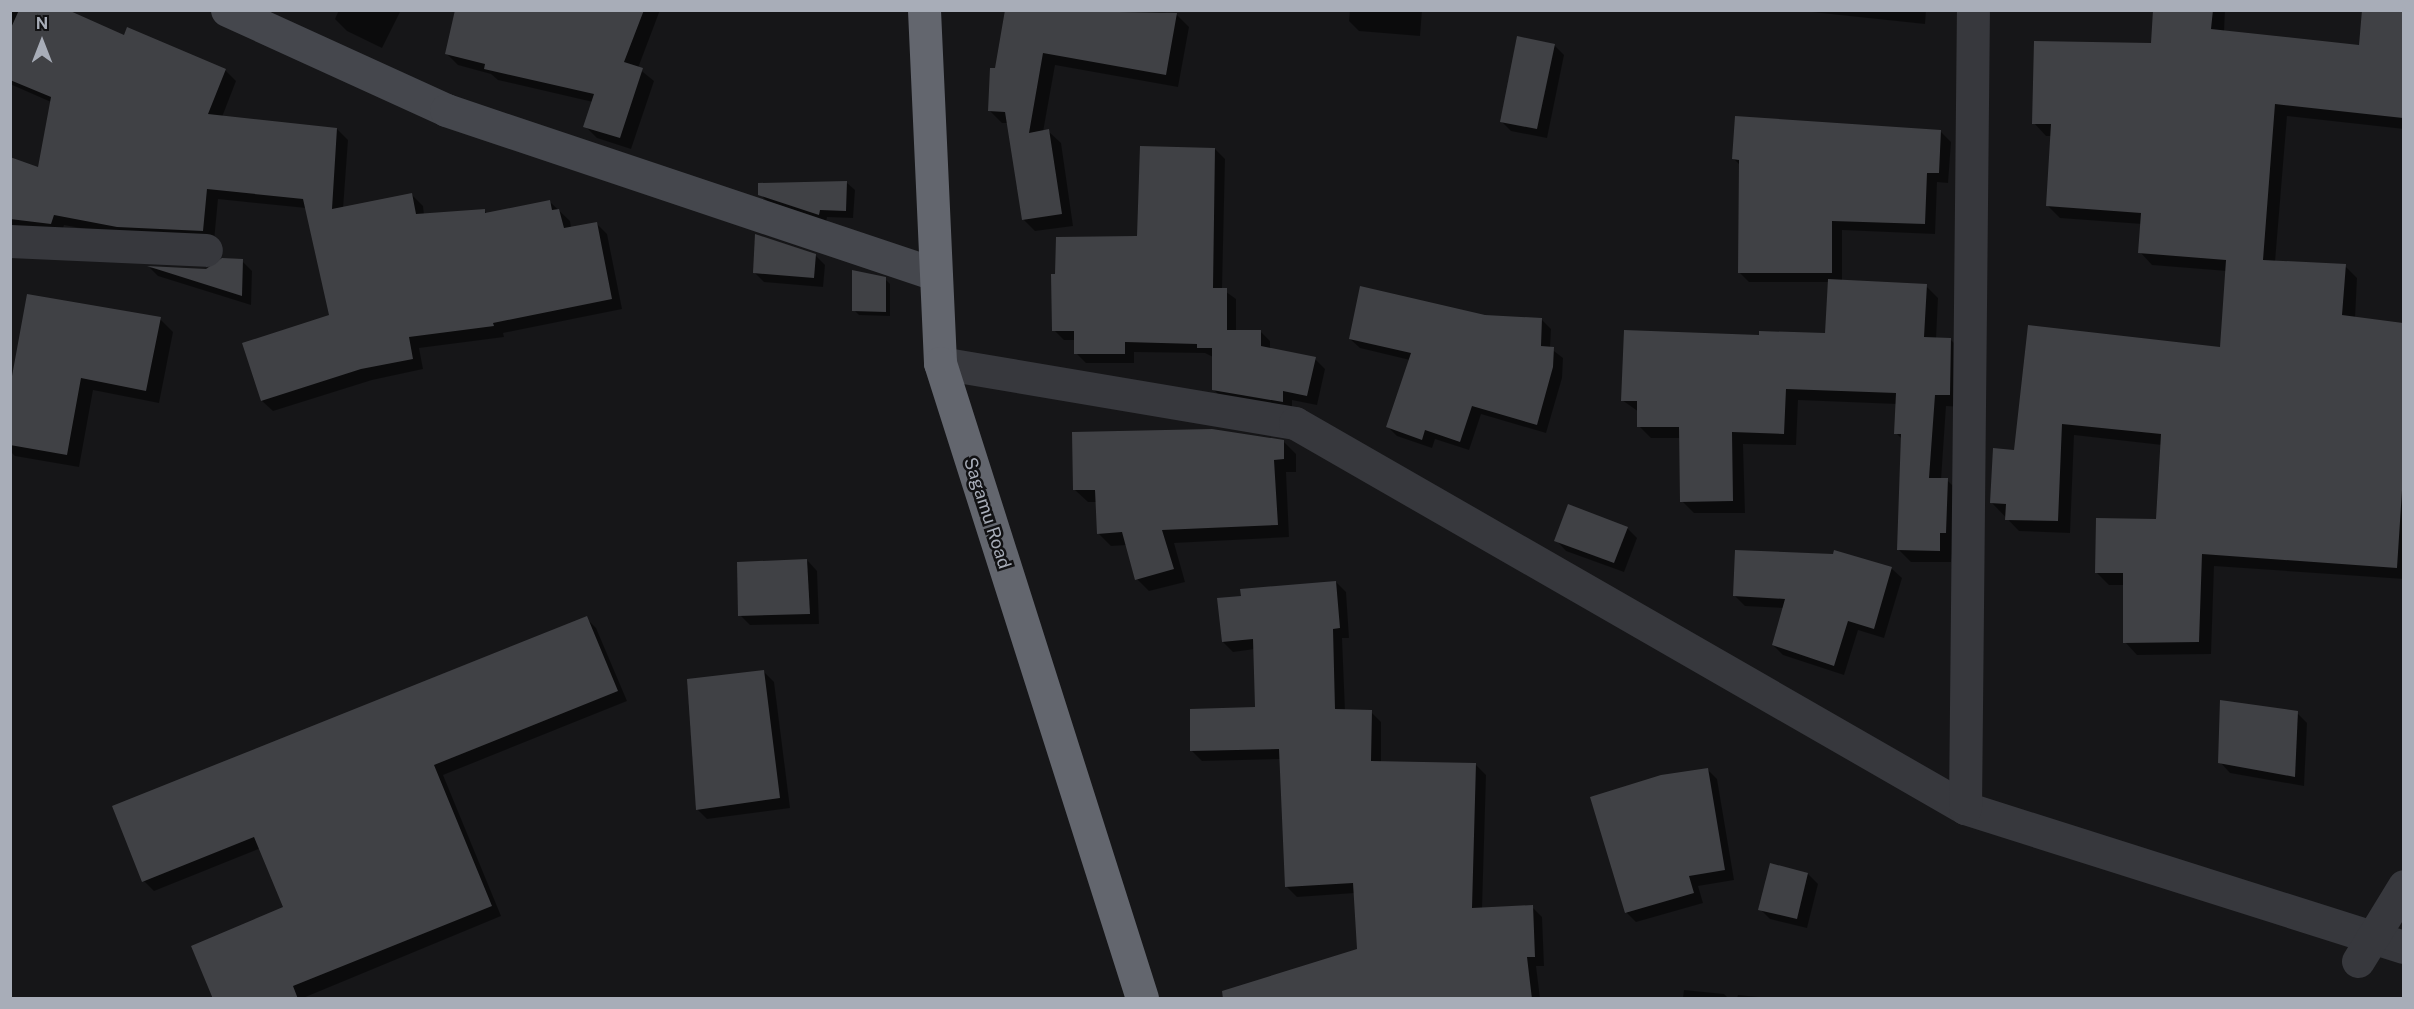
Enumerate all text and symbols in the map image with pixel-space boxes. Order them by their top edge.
north arrow [12,12,72,72]
text: N [36,14,48,33]
street label: Sagamu Road [959,455,1015,571]

